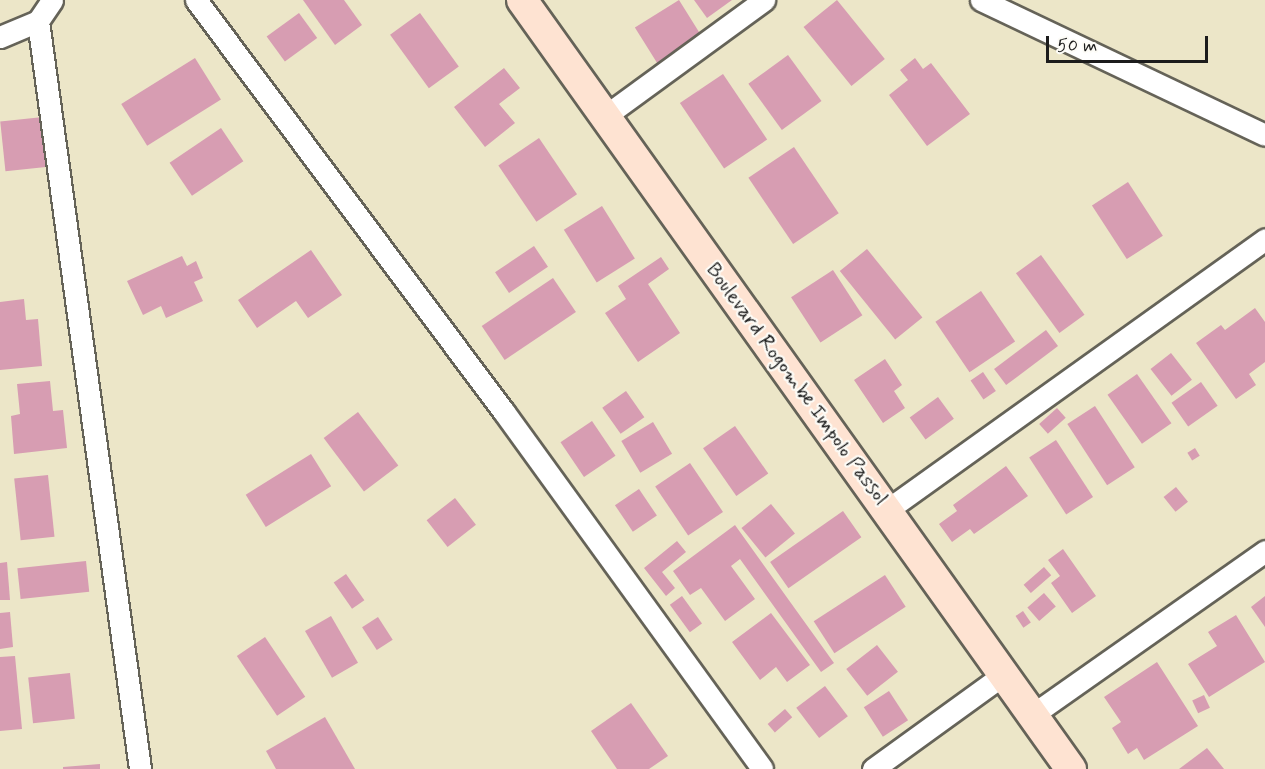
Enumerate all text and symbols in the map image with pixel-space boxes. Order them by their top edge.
scale bar [1049,24,1211,62]
text: 50 m [1057,34,1097,58]
street label: Boulevard Rogombe Impolo Passol [700,257,894,511]

